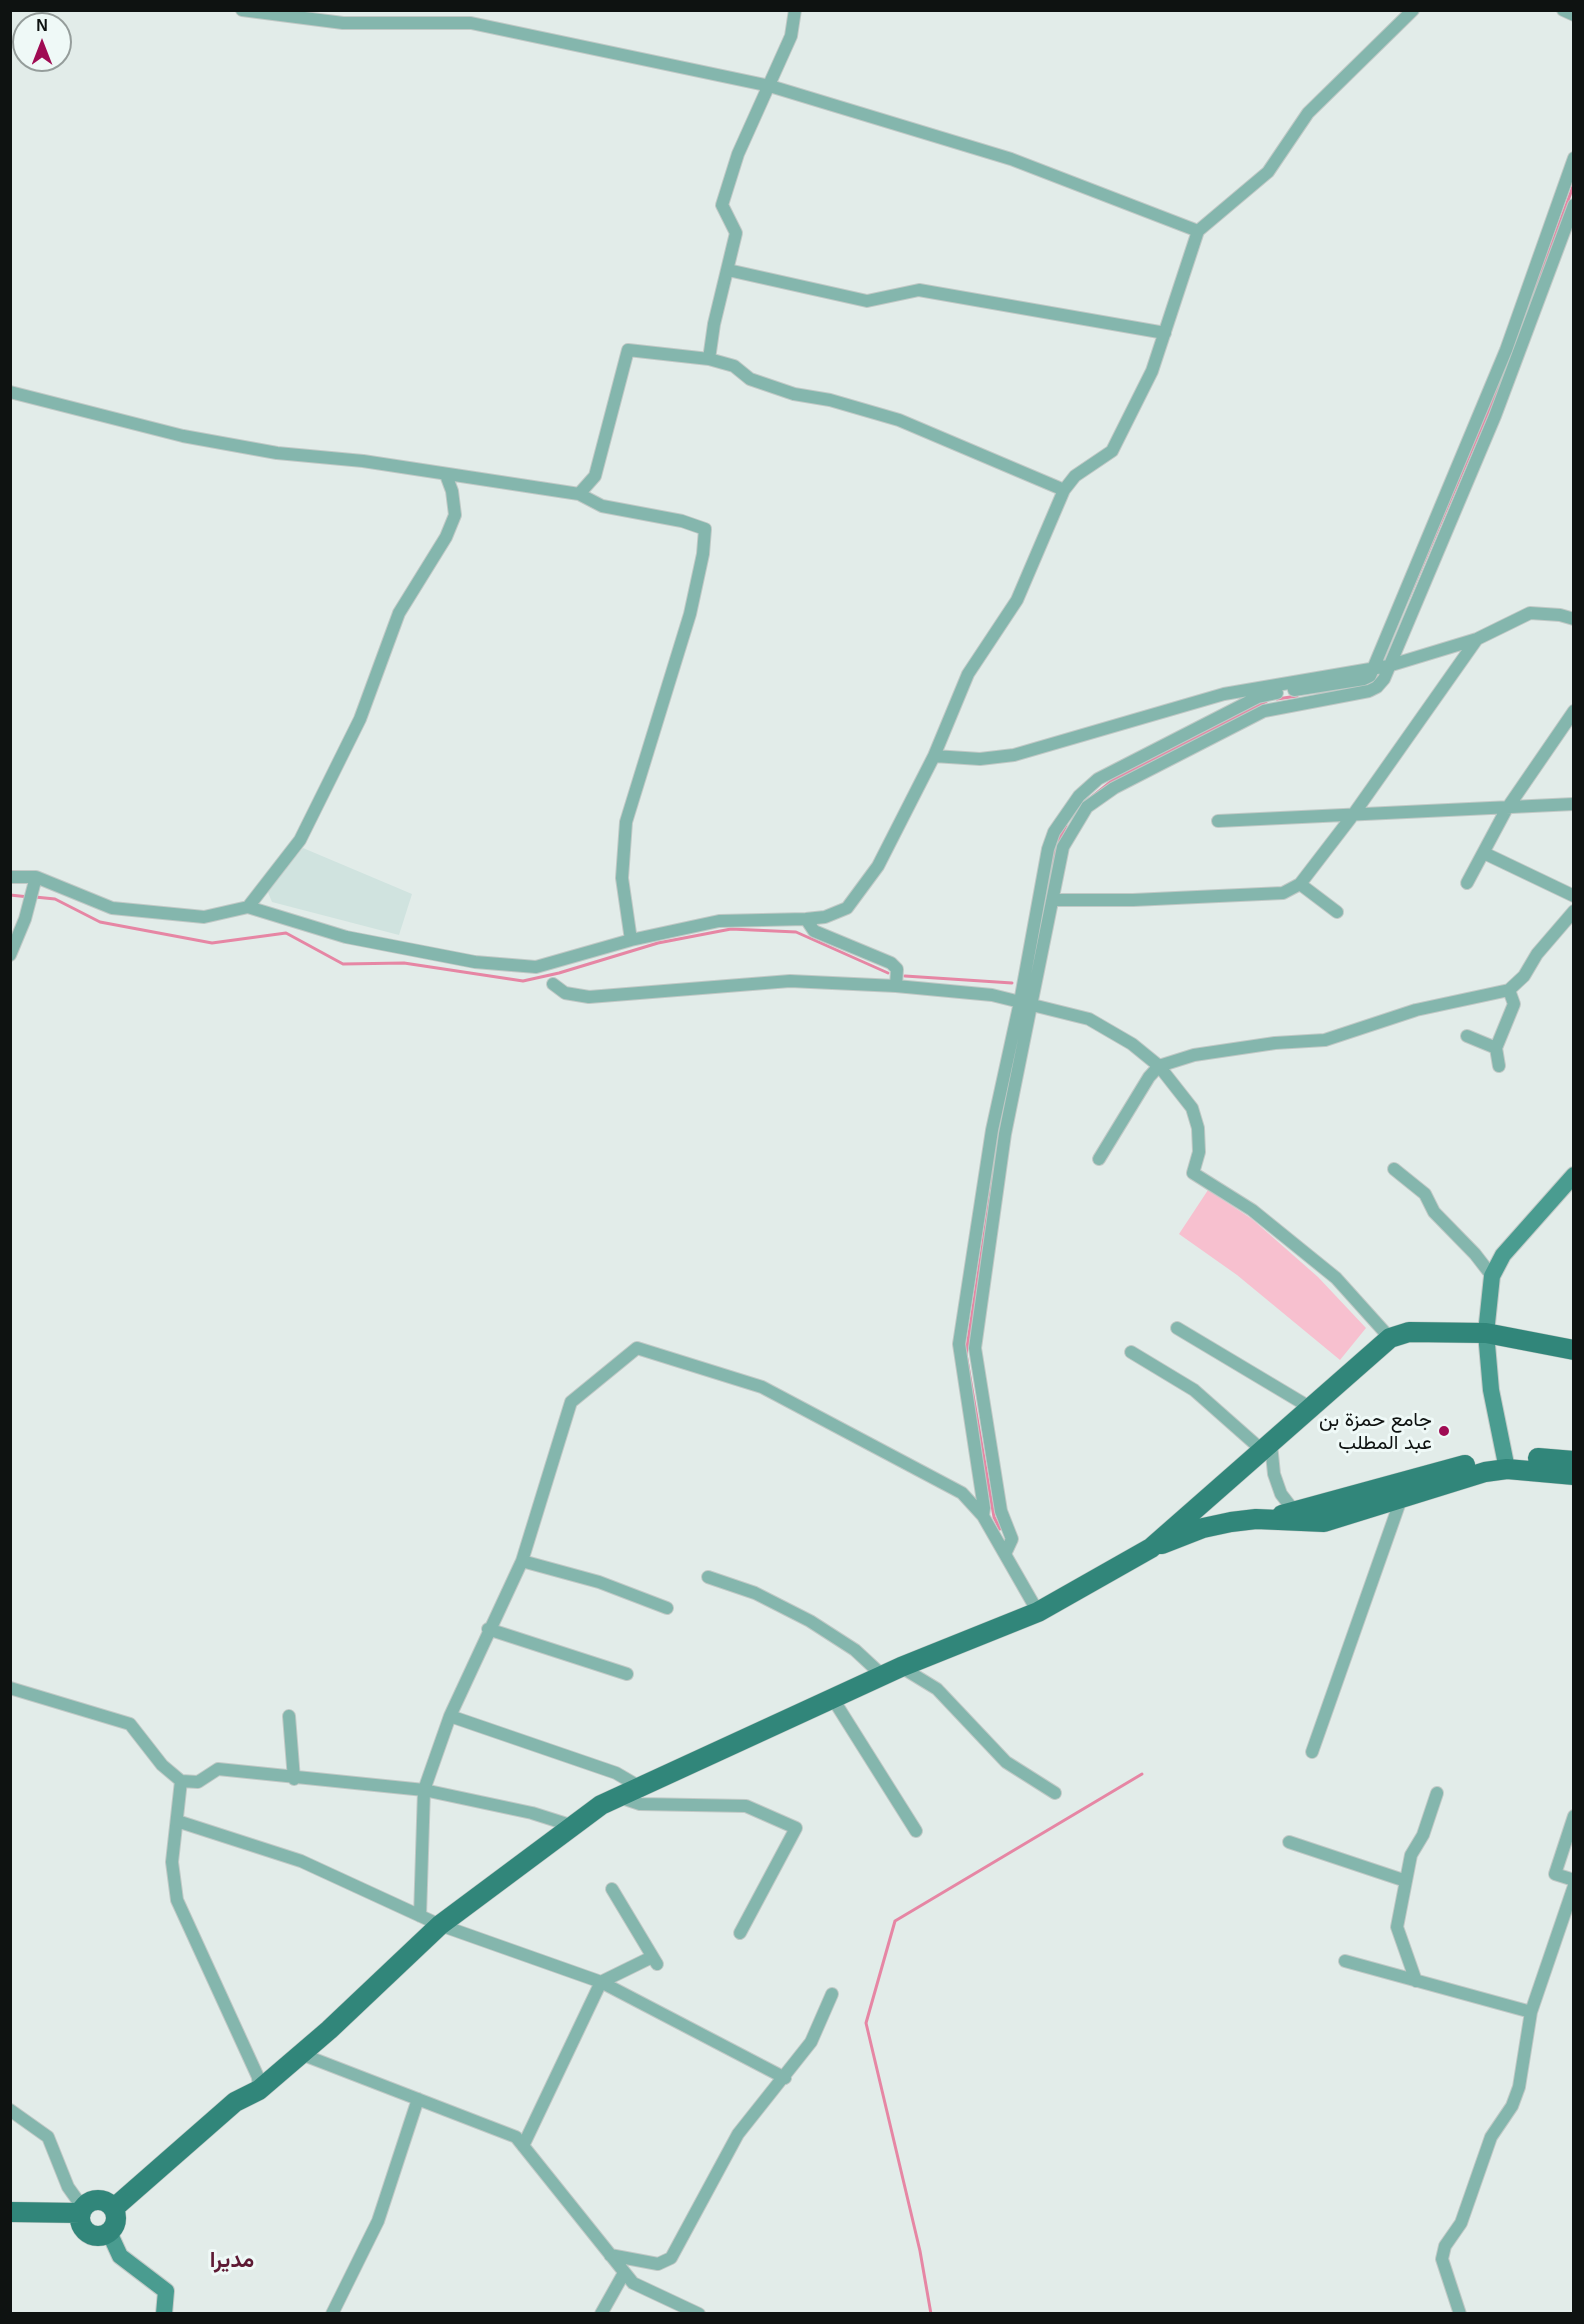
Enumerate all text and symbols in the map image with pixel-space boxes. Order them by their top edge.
north arrow [12,12,72,72]
text: N [36,17,48,34]
place label: جامع حمزة بن عبد المطلب [1319,1408,1432,1455]
marker: جامع حمزة بن عبد المطلب [1437,1424,1451,1438]
district label: مديرا [210,2248,254,2274]

